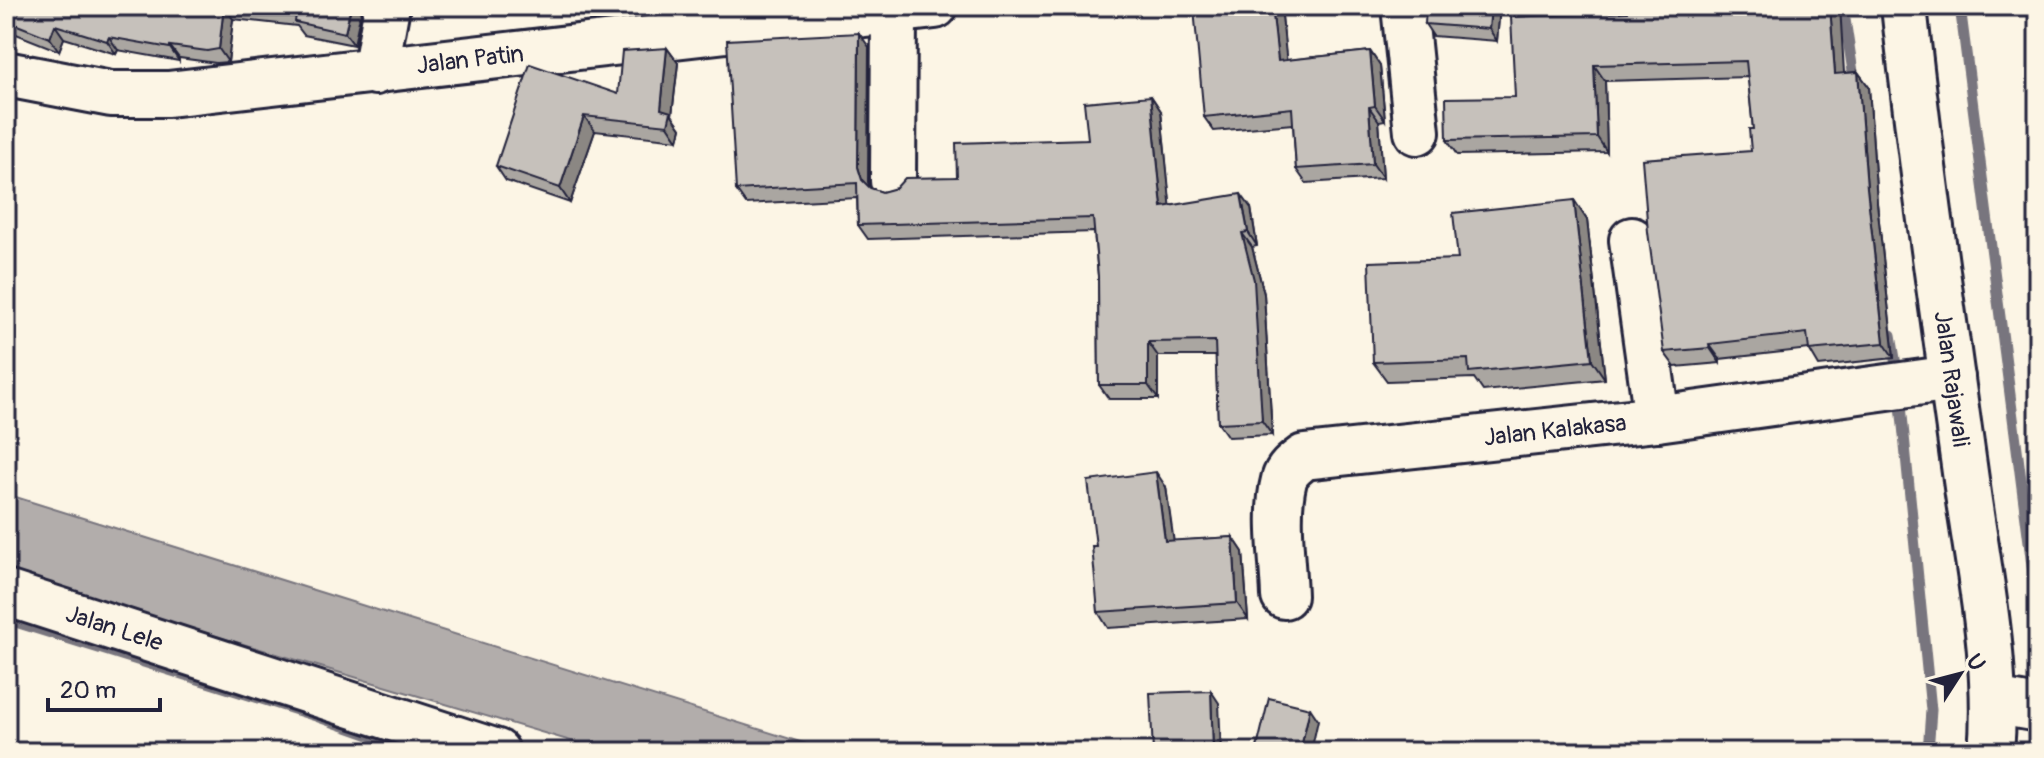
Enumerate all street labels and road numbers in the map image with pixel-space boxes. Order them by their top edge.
street label: Jalan Patin [415,39,525,80]
street label: Jalan Rajawali [1928,309,1976,449]
street label: Jalan Kalakasa [1482,408,1628,452]
street label: Jalan Lele [62,599,167,657]

